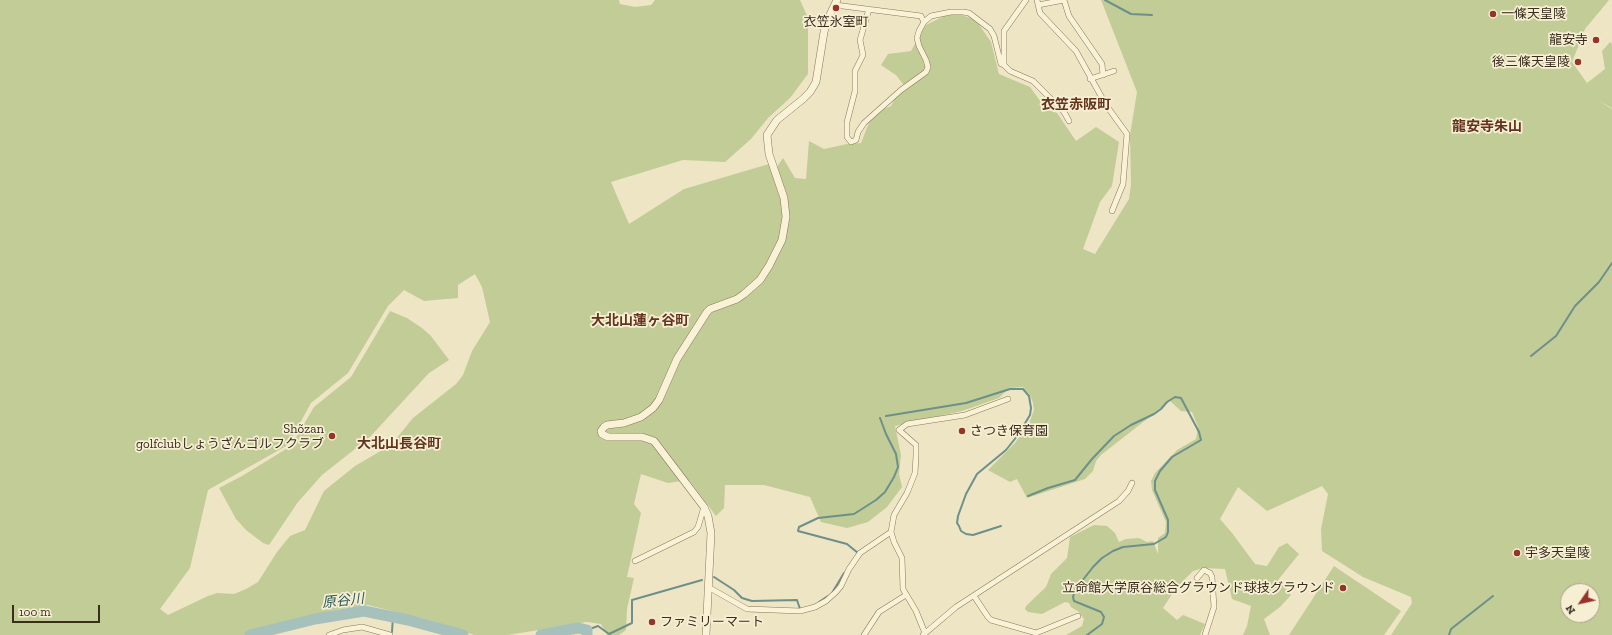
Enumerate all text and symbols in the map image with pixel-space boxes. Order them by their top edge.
marker: 衣笠氷室町 [831,3,841,13]
place label: 一條天皇陵 [1501,6,1566,22]
marker: 一條天皇陵 [1488,9,1498,19]
place label: 衣笠氷室町 [804,14,868,30]
place label: 龍安寺 [1549,32,1588,48]
marker: 龍安寺 [1591,35,1601,45]
place label: 後三條天皇陵 [1492,54,1570,70]
marker: 後三條天皇陵 [1573,57,1583,67]
district label: 衣笠赤阪町 [1041,97,1111,113]
district label: 龍安寺朱山 [1452,119,1522,135]
district label: 大北山蓮ヶ谷町 [591,313,689,329]
place label: Shõzan golfclubしょうざんゴルフクラブ [136,421,324,452]
place label: さつき保育園 [970,423,1048,439]
marker: さつき保育園 [957,426,967,436]
marker: Shõzan golfclubしょうざんゴルフクラブ [327,431,337,441]
district label: 大北山長谷町 [357,436,441,452]
place label: 宇多天皇陵 [1525,545,1590,561]
marker: 宇多天皇陵 [1512,548,1522,558]
place label: 立命館大学原谷総合グラウンド球技グラウンド [1062,580,1335,596]
marker: 立命館大学原谷総合グラウンド球技グラウンド [1338,583,1348,593]
north arrow [1560,583,1600,623]
water label: 原谷川 [321,590,365,612]
scale bar [14,597,102,623]
text: N [1563,602,1578,617]
text: 100 m [19,605,51,619]
place label: ファミリーマート [660,614,764,630]
marker: ファミリーマート [647,617,657,627]

